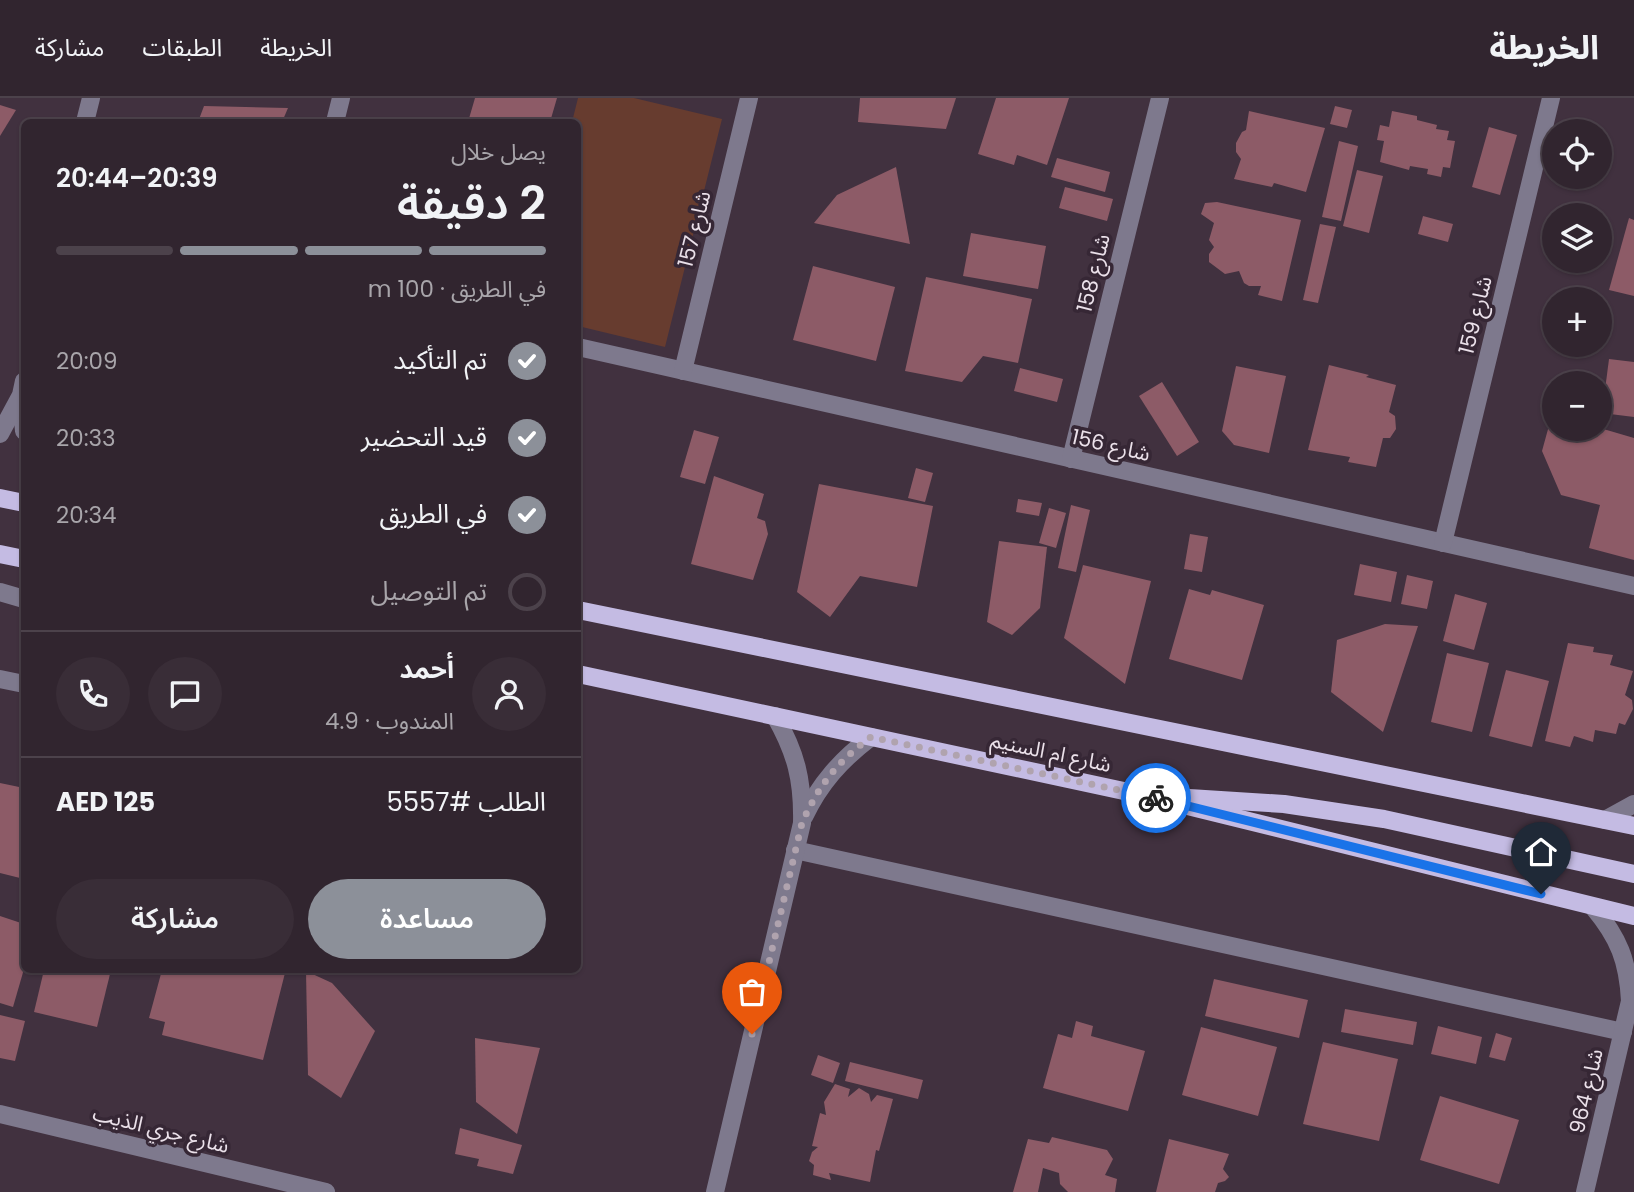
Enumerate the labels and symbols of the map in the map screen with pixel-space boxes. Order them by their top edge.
street label: شارع 157 [671,188,718,271]
street label: شارع 158 [1069,231,1118,315]
street label: شارع 159 [1451,273,1500,357]
street label: شارع 156 [1069,422,1153,469]
street label: شارع ام السنيم [988,725,1114,781]
courier [1121,763,1191,833]
pin [1511,822,1571,894]
pin [722,962,782,1034]
street label: شارع 964 [1562,1046,1611,1137]
street label: شارع جري الذيب [89,1098,232,1162]

